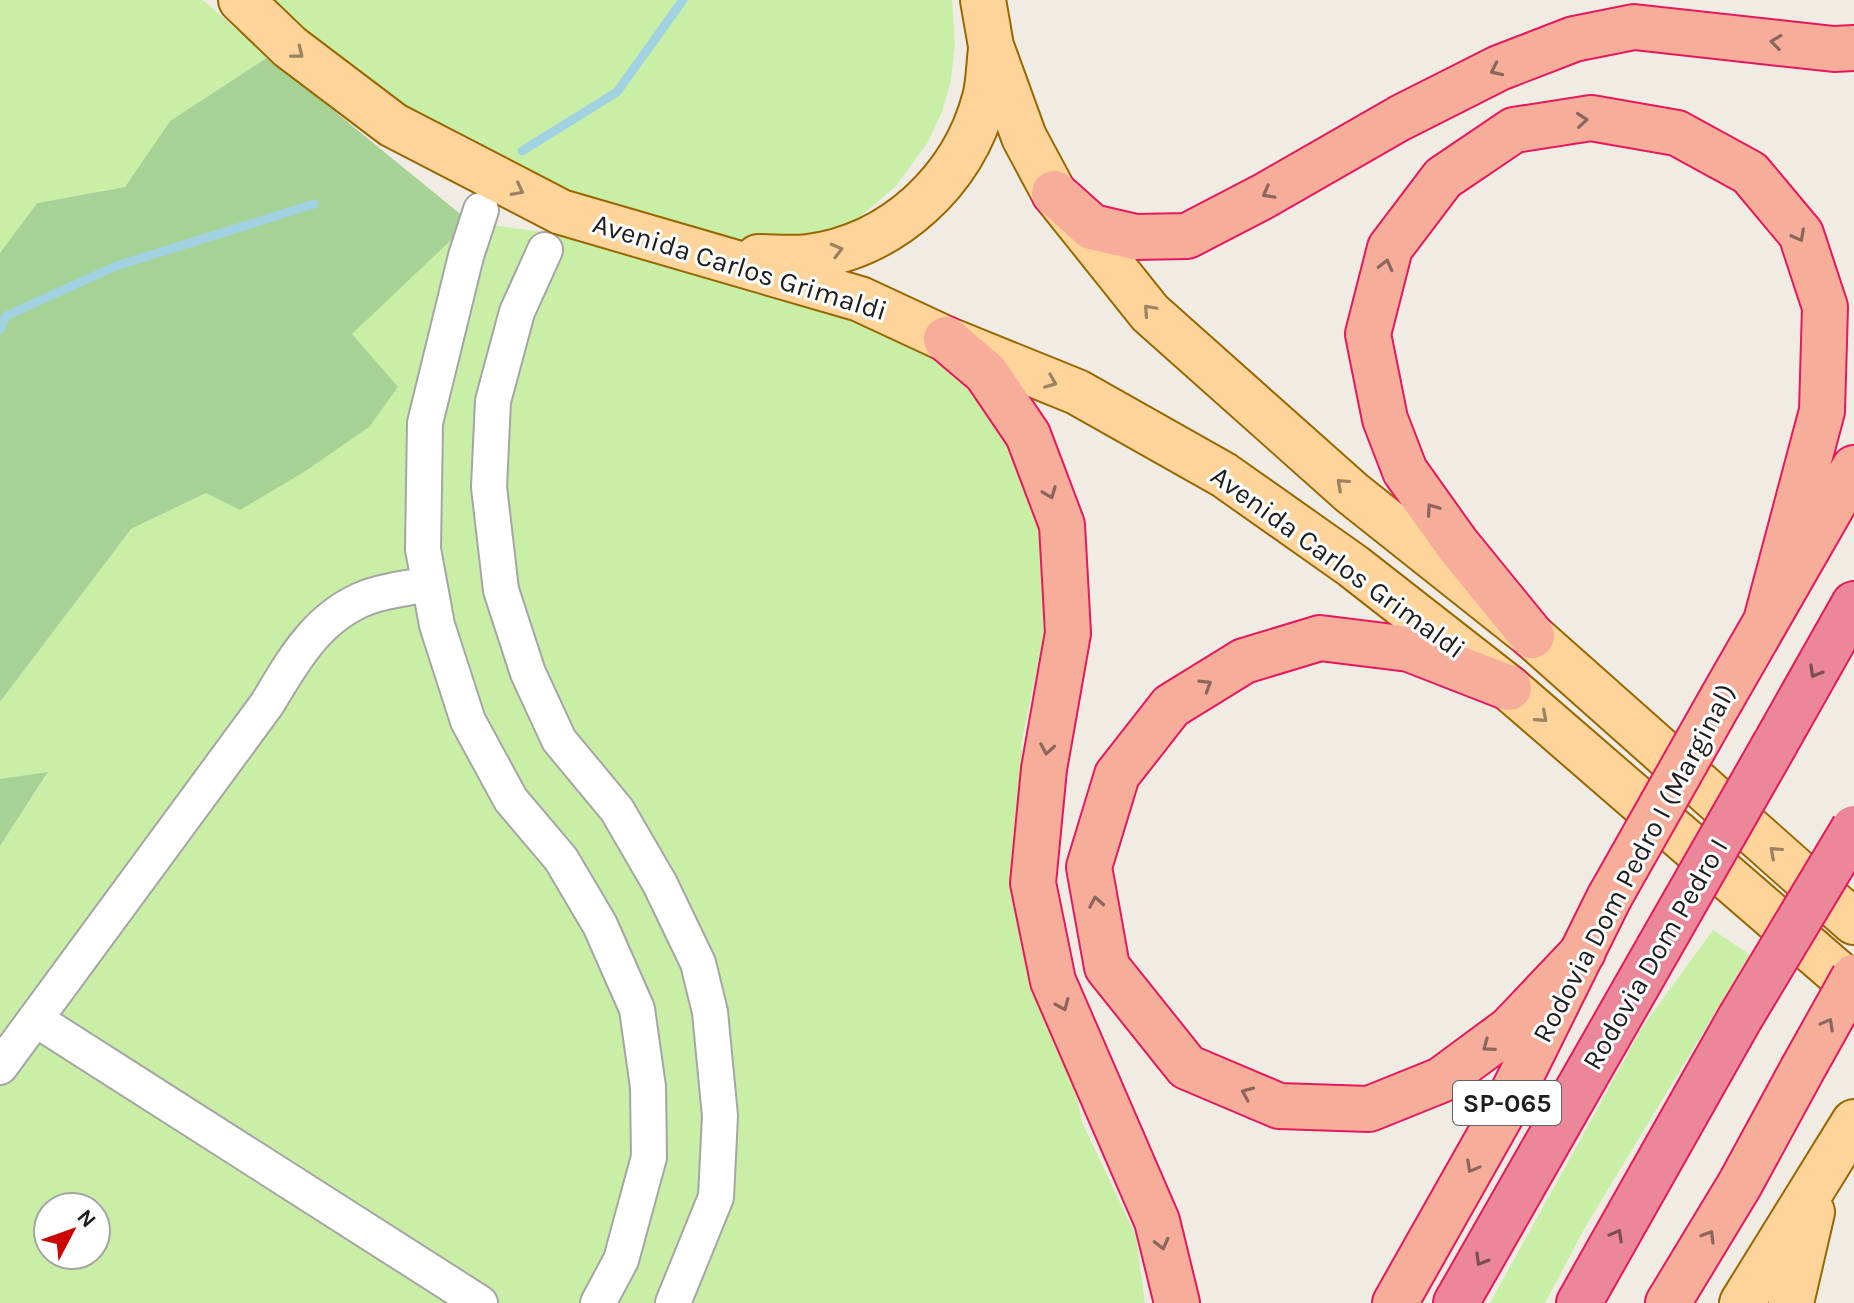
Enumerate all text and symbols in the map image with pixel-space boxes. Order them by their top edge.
one-way arrow [1770,34,1783,51]
one-way arrow [289,43,303,58]
one-way arrow [1490,60,1505,76]
one-way arrow [1576,112,1589,129]
one-way arrow [510,180,525,195]
one-way arrow [1262,184,1276,199]
street label: Avenida Carlos Grimaldi [589,207,891,327]
one-way arrow [1790,228,1805,242]
one-way arrow [830,243,844,259]
one-way arrow [1376,258,1393,272]
one-way arrow [1143,305,1158,319]
one-way arrow [1043,372,1057,388]
street label: Avenida Carlos Grimaldi [1205,459,1471,665]
one-way arrow [1336,479,1351,494]
one-way arrow [1040,486,1057,500]
one-way arrow [1427,503,1442,517]
one-way arrow [1810,664,1825,678]
street label: Rodovia Dom Pedro I (Marginal) [1525,678,1743,1048]
one-way arrow [1197,679,1212,694]
one-way arrow [1532,707,1547,721]
one-way arrow [1039,743,1056,756]
street label: Rodovia Dom Pedro I [1575,832,1735,1076]
one-way arrow [1769,847,1784,861]
one-way arrow [1088,895,1105,909]
one-way arrow [1053,997,1069,1011]
one-way arrow [1818,1018,1834,1033]
one-way arrow [1482,1036,1496,1050]
road number: SP-065 [1453,1081,1561,1125]
one-way arrow [1241,1086,1255,1102]
one-way arrow [1466,1158,1482,1173]
north arrow [32,1191,112,1271]
text: N [71,1204,101,1233]
one-way arrow [1607,1229,1623,1244]
one-way arrow [1699,1230,1714,1245]
one-way arrow [1153,1237,1170,1251]
one-way arrow [1475,1251,1491,1266]

